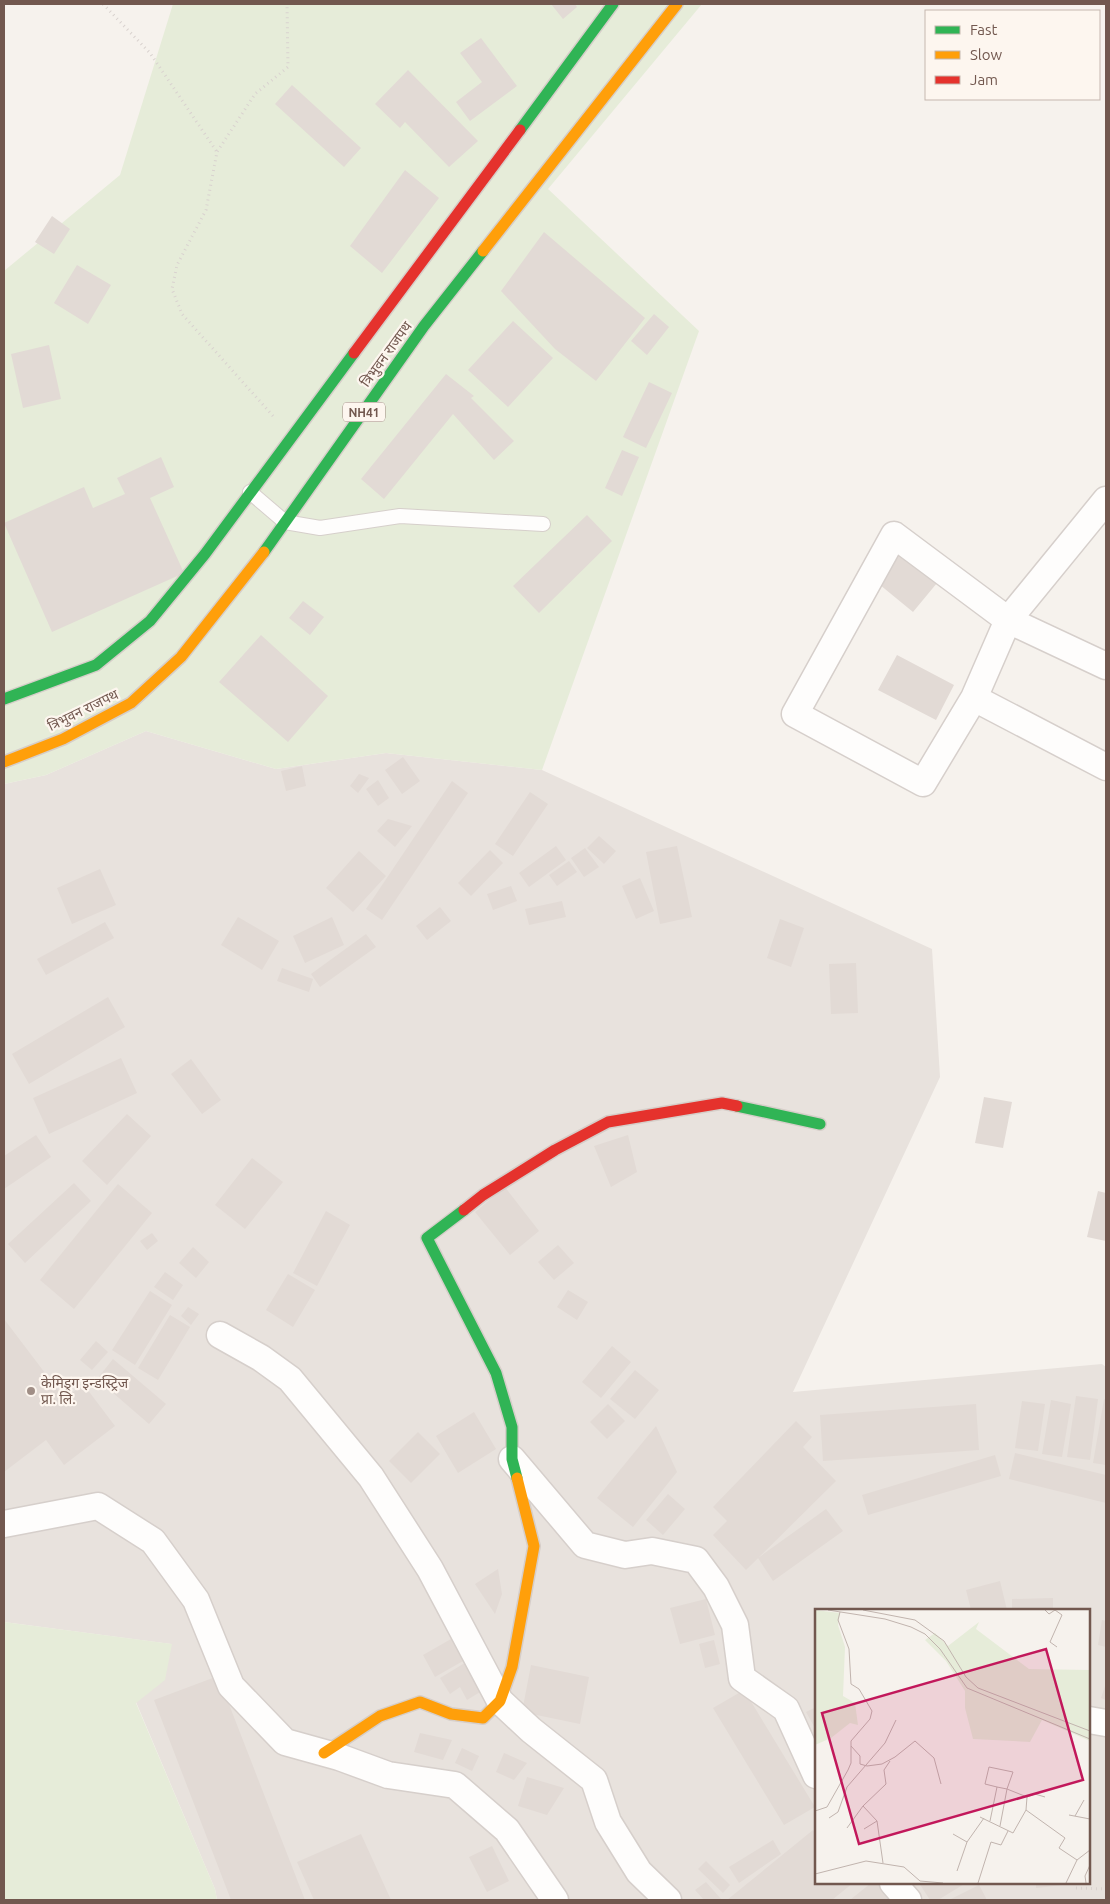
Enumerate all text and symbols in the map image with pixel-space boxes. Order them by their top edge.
legend [925,10,1100,100]
text: Fast [970,21,998,38]
text: Slow [970,46,1003,63]
text: Jam [970,71,998,88]
street label: त्रिभुवन राजपथ [357,317,417,391]
road number: NH41 [343,402,385,422]
street label: त्रिभुवन राजपथ [45,686,123,736]
place label: केमिड्रग इन्डस्ट्रिज प्रा. लि. [41,1374,129,1407]
marker: केमिड्रग इन्डस्ट्रिज प्रा. लि. [25,1385,37,1397]
inset map [815,1609,1090,1884]

